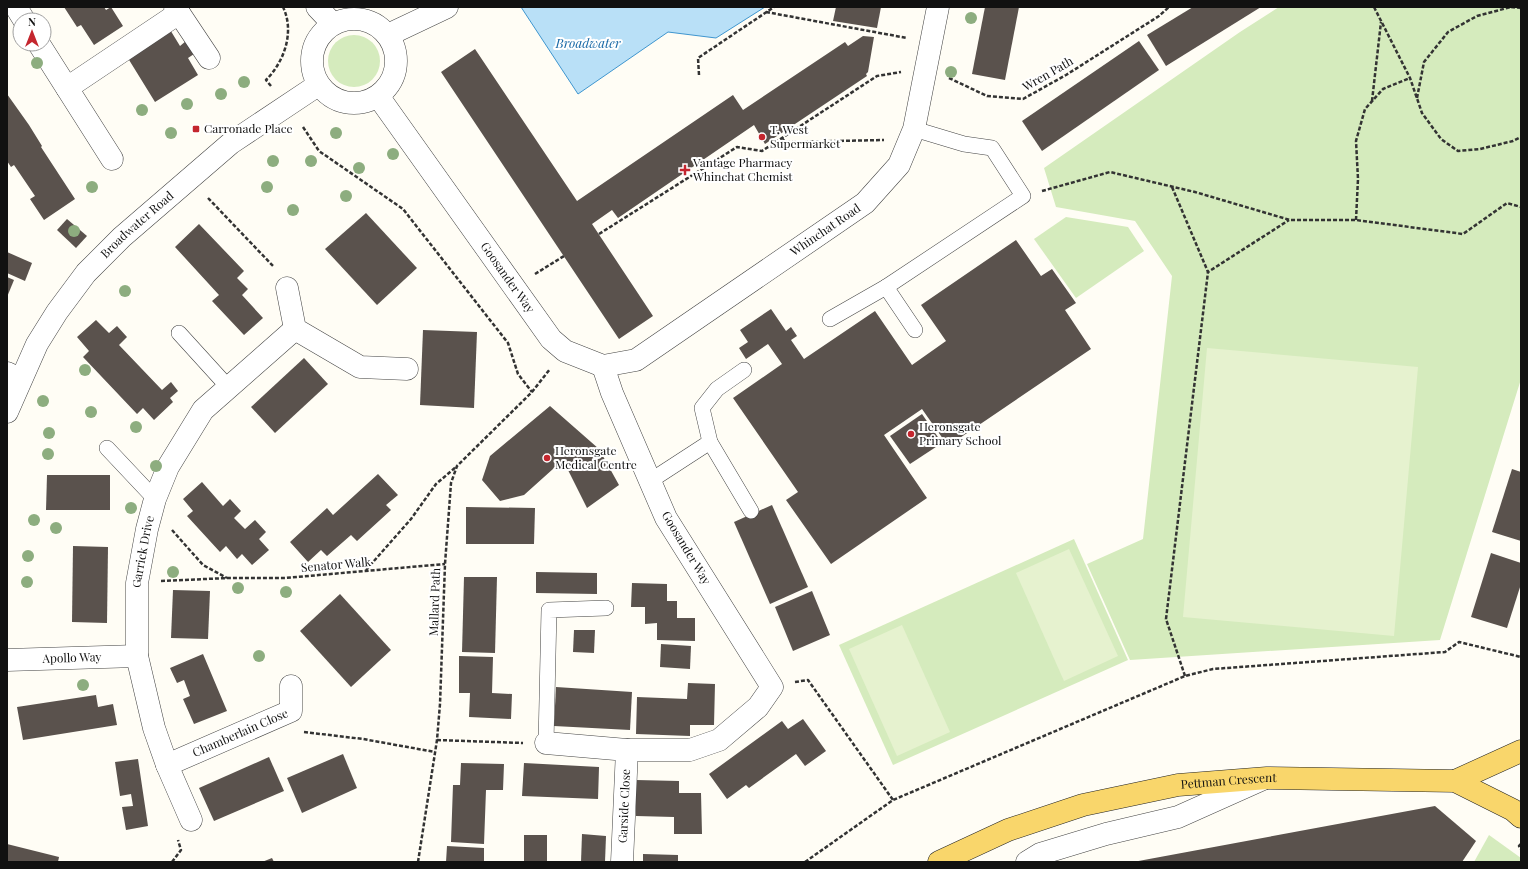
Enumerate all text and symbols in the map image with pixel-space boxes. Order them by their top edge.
north arrow [12,12,52,52]
text: N [28,14,36,29]
water label: Broadwater [555,34,621,51]
street label: Wren Path [1018,52,1076,95]
place label: Carronade Place [204,120,293,136]
place label: T. West Supermarket [770,121,841,151]
marker: Carronade Place [191,124,201,134]
marker: T. West Supermarket [757,132,767,142]
place label: Vantage Pharmacy Whinchat Chemist [692,154,793,184]
marker: Vantage Pharmacy Whinchat Chemist [680,165,690,175]
street label: Broadwater Road [96,187,177,261]
street label: Whinchat Road [786,199,863,259]
street label: Goosander Way [478,239,539,316]
place label: Heronsgate Primary School [919,418,1002,448]
marker: Heronsgate Primary School [906,429,916,439]
place label: Heronsgate Medical Centre [555,442,637,472]
marker: Heronsgate Medical Centre [542,453,552,463]
street label: Goosander Way [659,508,715,587]
street label: Garrick Drive [128,514,157,588]
street label: Senator Walk [300,553,372,575]
street label: Mallard Path [425,567,443,636]
street label: Apollo Way [41,648,102,666]
street label: Chamberlain Close [190,704,290,760]
street label: Garside Close [614,769,633,843]
street label: Pettman Crescent [1180,769,1277,792]

